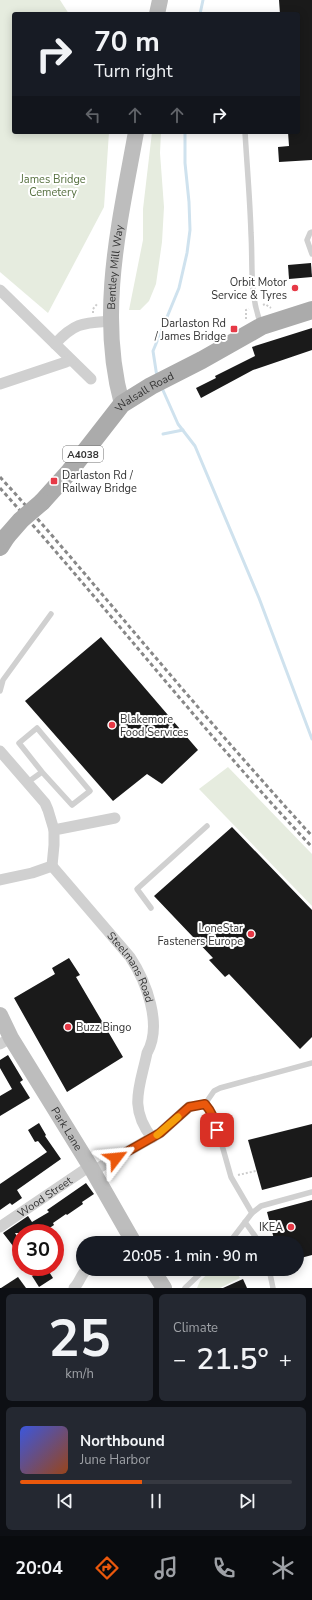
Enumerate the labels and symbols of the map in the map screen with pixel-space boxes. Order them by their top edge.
park label: James Bridge Cemetery [19,172,86,200]
street label: Bentley Mill Way [104,223,127,310]
place label: Orbit Motor Service & Tyres [211,275,287,303]
marker: Orbit Motor Service & Tyres [290,283,300,293]
place label: Darlaston Rd / James Bridge [154,316,226,344]
marker: Darlaston Rd / James Bridge [229,324,239,334]
street label: Walsall Road [112,369,177,415]
road number: A4038 [63,446,103,462]
place label: Darlaston Rd / Railway Bridge [62,468,137,496]
marker: Darlaston Rd / Railway Bridge [49,476,59,486]
place label: Blakemore Food Services [120,712,189,740]
marker: Blakemore Food Services [107,720,117,730]
place label: LoneStar Fasteners Europe [158,921,243,949]
street label: Steelmans Road [104,929,157,1004]
marker: LoneStar Fasteners Europe [246,929,256,939]
place label: Buzz Bingo [76,1020,131,1035]
marker: Buzz Bingo [63,1022,73,1032]
street label: Park Lane [47,1104,86,1154]
pin [200,1113,234,1147]
position arrow [95,1137,137,1179]
street label: Wood Street [15,1173,75,1221]
place label: IKEA [259,1220,283,1235]
marker: IKEA [286,1222,296,1232]
speed limit sign: 30 [12,1224,64,1276]

